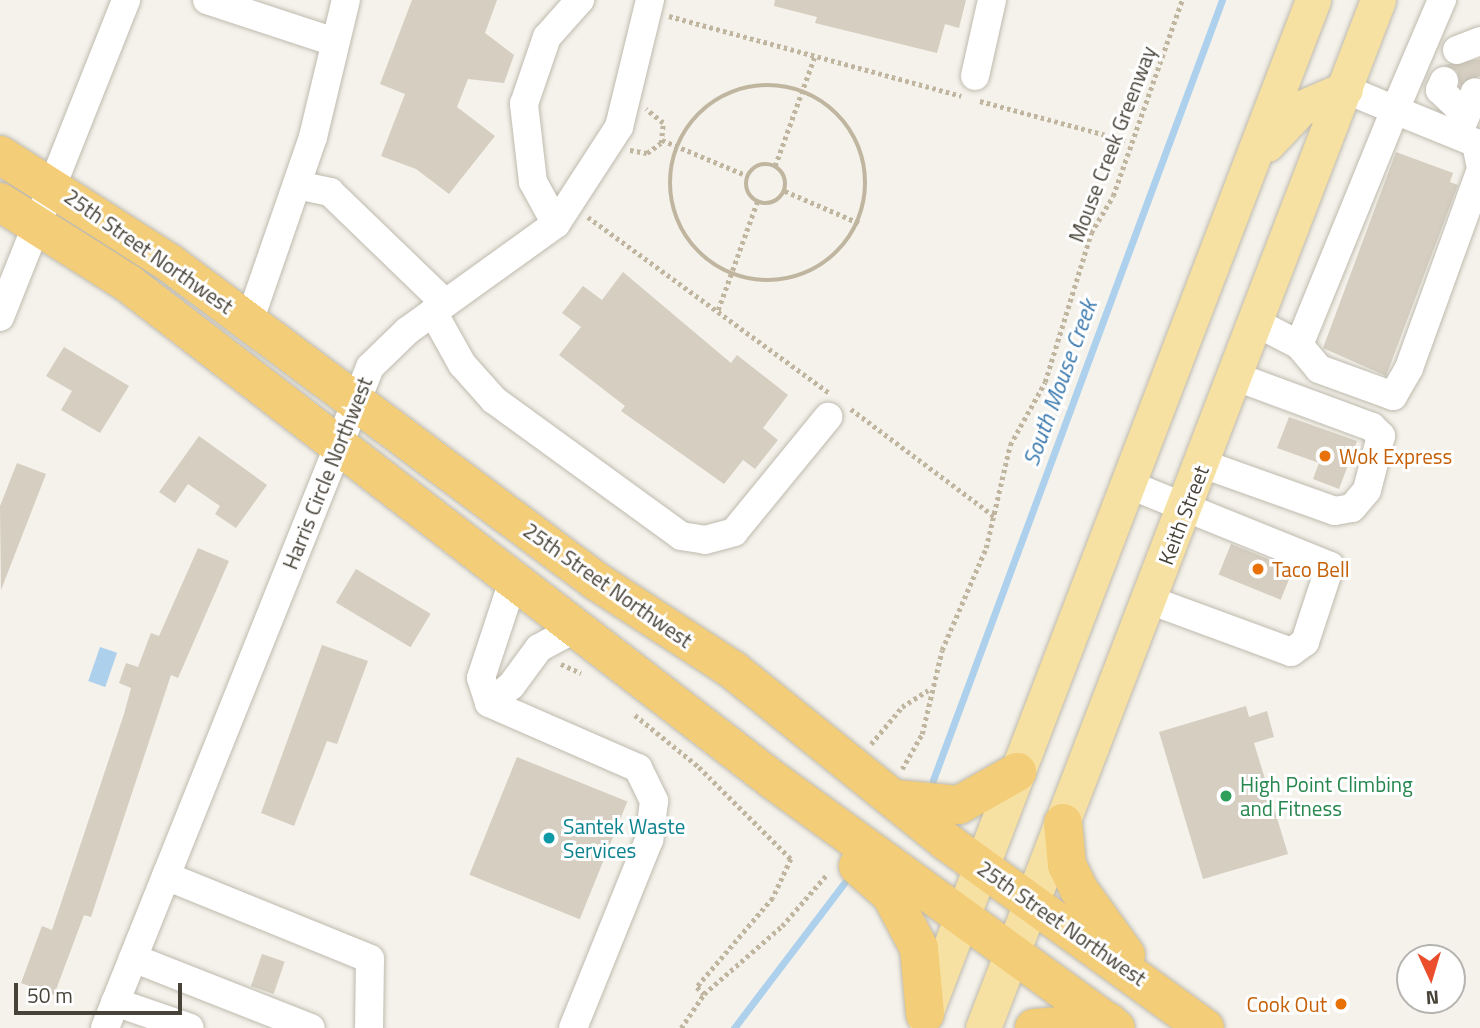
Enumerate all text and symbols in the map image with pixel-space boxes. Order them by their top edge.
street label: Mouse Creek Greenway [1063,42,1161,246]
street label: 25th Street Northwest [60,183,238,319]
water label: South Mouse Creek [1017,296,1103,470]
street label: Harris Circle Northwest [277,373,377,573]
place label: Wok Express [1339,443,1452,469]
marker: Wok Express [1317,448,1333,464]
street label: Keith Street [1153,462,1213,568]
street label: 25th Street Northwest [519,517,697,653]
place label: Taco Bell [1272,556,1350,582]
marker: Taco Bell [1250,561,1266,577]
place label: High Point Climbing and Fitness [1240,771,1413,821]
marker: High Point Climbing and Fitness [1218,788,1234,804]
place label: Santek Waste Services [563,813,685,863]
marker: Santek Waste Services [541,830,557,846]
street label: 25th Street Northwest [973,855,1151,991]
north arrow [1396,944,1466,1014]
scale bar [18,968,186,1012]
text: 50 m [27,979,73,1011]
text: N [1425,984,1440,1013]
place label: Cook Out [1247,991,1327,1017]
marker: Cook Out [1333,996,1349,1012]

